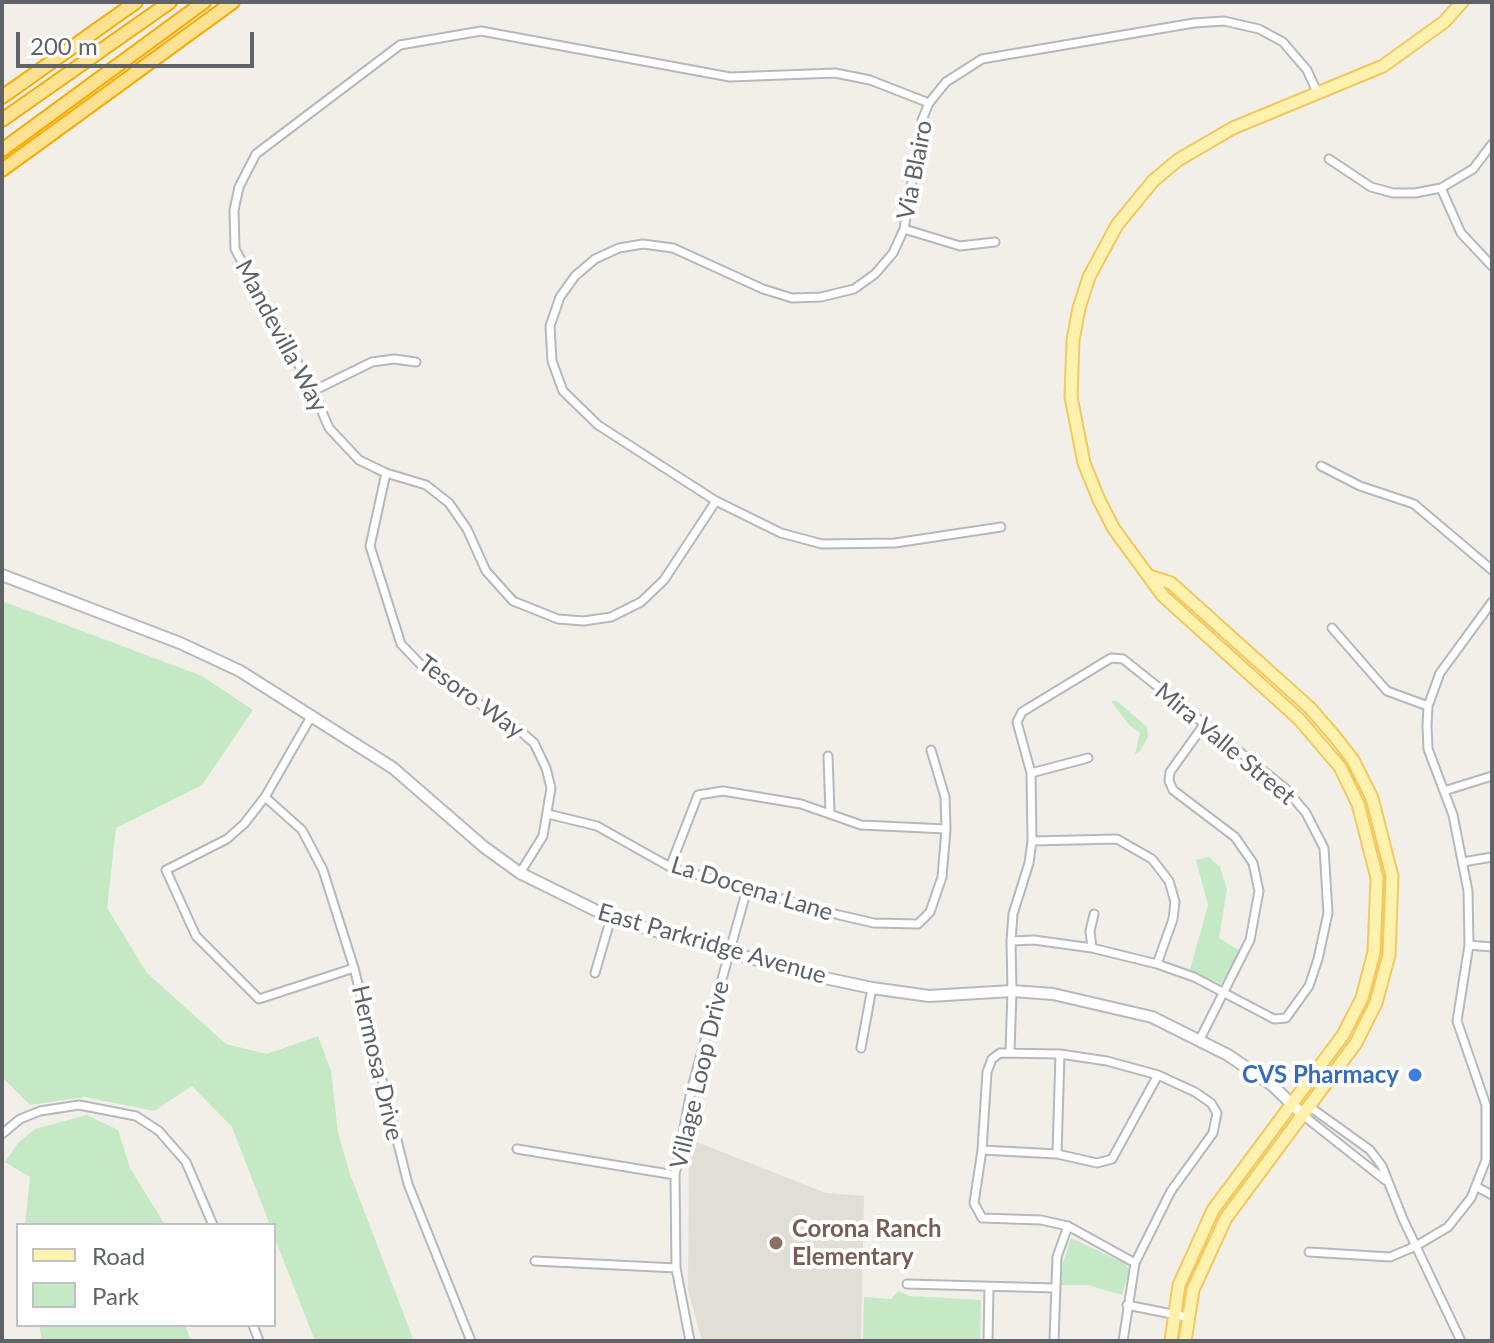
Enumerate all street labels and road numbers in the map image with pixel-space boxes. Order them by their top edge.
street label: Via Blairo [891,118,939,222]
street label: Mandevilla Way [229,255,333,417]
street label: Tesoro Way [413,649,529,745]
street label: Mira Valle Street [1149,677,1301,811]
street label: La Docena Lane [668,851,836,927]
street label: East Parkridge Avenue [595,898,829,990]
street label: Village Loop Drive [664,978,736,1172]
street label: Hermosa Drive [345,983,409,1143]

